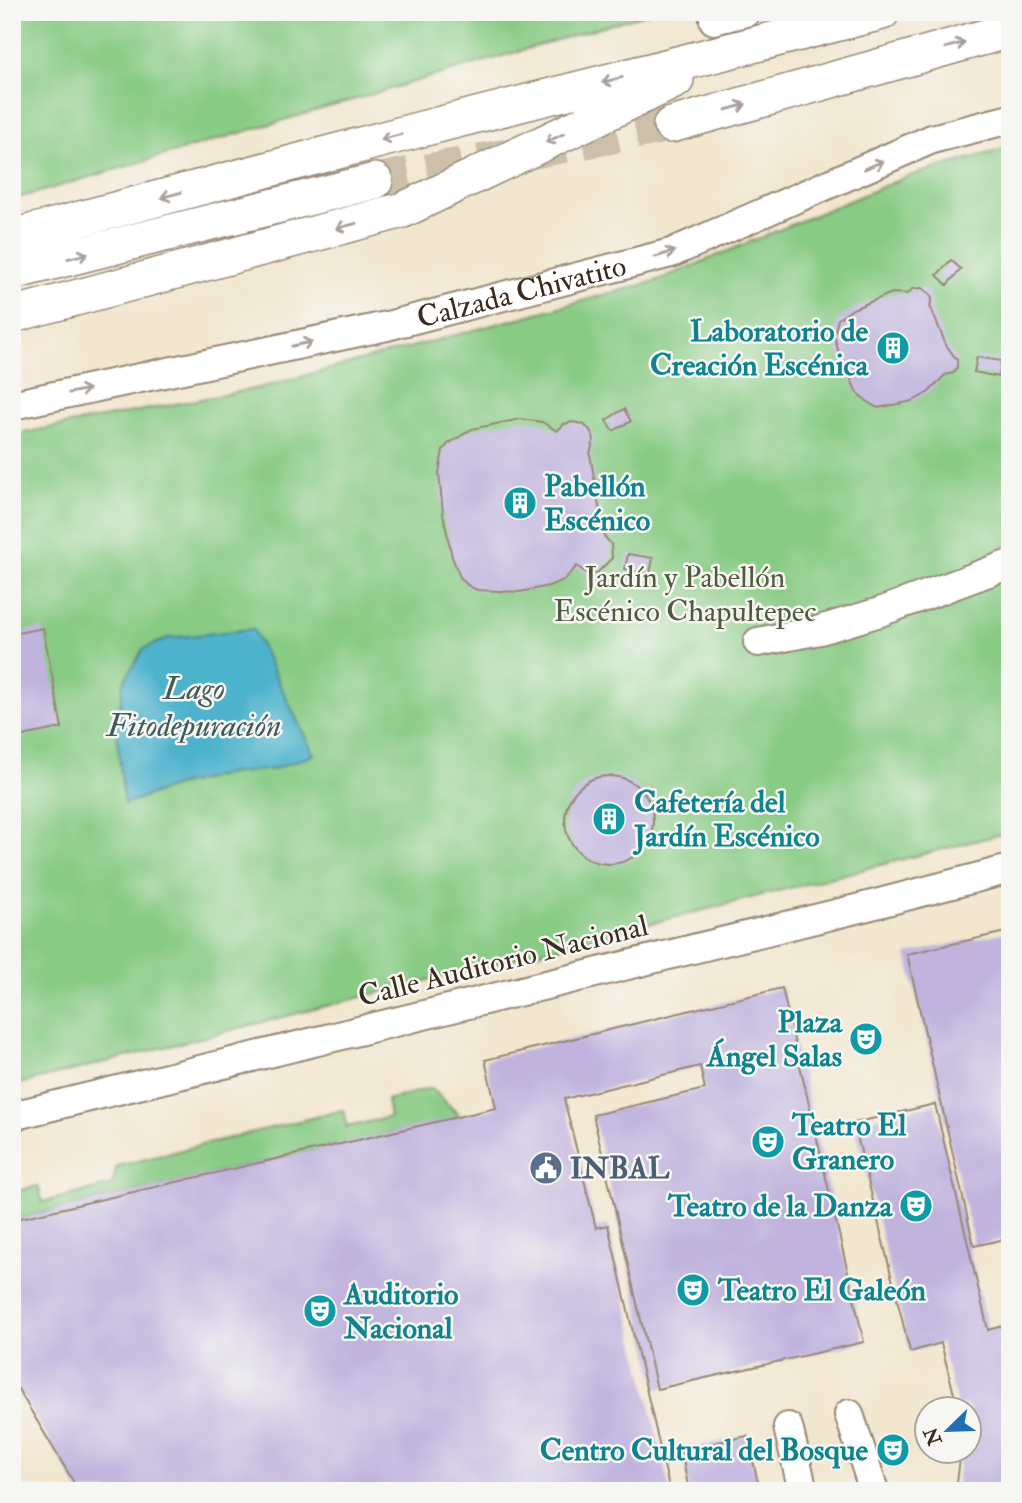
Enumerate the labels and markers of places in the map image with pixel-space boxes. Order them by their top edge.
place label: Laboratorio de Creación Escénica [650,313,870,384]
building icon: Laboratorio de Creación Escénica [874,329,912,367]
place label: Pabellón Escénico [544,468,650,539]
building icon: Pabellón Escénico [501,484,539,522]
place label: Cafetería del Jardín Escénico [632,784,820,855]
building icon: Cafetería del Jardín Escénico [590,800,628,838]
place label: Plaza Ángel Salas [705,1004,844,1075]
theatre icon: Plaza Ángel Salas [847,1020,885,1058]
place label: Teatro El Granero [791,1107,907,1178]
theatre icon: Teatro El Granero [749,1123,787,1161]
public building icon: INBAL [527,1149,565,1187]
place label: INBAL [570,1150,670,1187]
theatre icon: Teatro de la Danza [897,1187,935,1225]
place label: Teatro de la Danza [667,1188,894,1225]
theatre icon: Teatro El Galeón [674,1271,712,1309]
place label: Teatro El Galeón [717,1272,927,1309]
place label: Auditorio Nacional [342,1276,459,1347]
theatre icon: Auditorio Nacional [301,1292,339,1330]
theatre icon: Centro Cultural del Bosque [874,1431,912,1469]
place label: Centro Cultural del Bosque [540,1432,868,1469]

